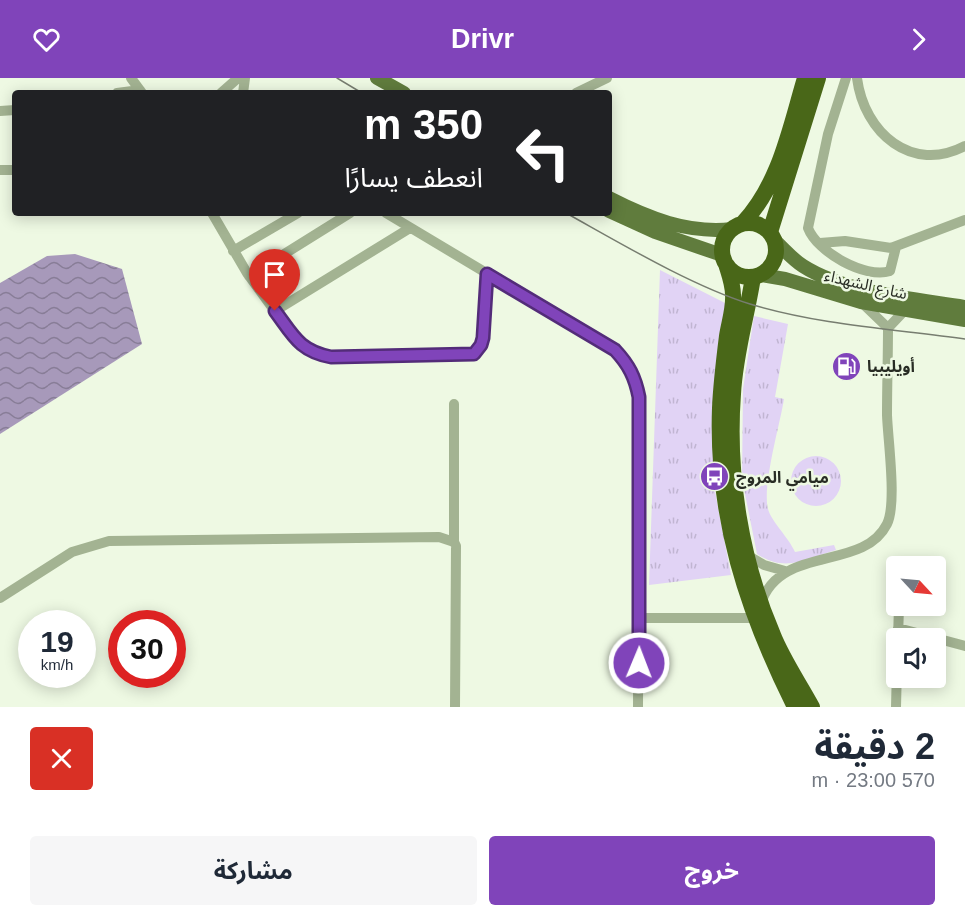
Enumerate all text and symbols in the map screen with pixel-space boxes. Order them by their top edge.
icon: heart [30,23,63,56]
icon: forward [902,23,935,56]
text: Drivr [451,24,514,54]
text: 350 m [364,101,483,148]
icon: left [504,114,582,192]
text: انعطف يسارًا [344,163,483,193]
pin [249,249,300,311]
icon: arrive [258,258,291,291]
street label: شارع الشهداء [822,267,909,306]
fuel station icon: أويليبيا [830,350,862,382]
place label: أويليبيا [867,357,915,376]
bus stop icon: ميامي المروج [699,461,731,493]
place label: ميامي المروج [736,469,829,491]
north arrow [886,556,946,616]
map controls [886,556,946,688]
speed limit sign: 30 [108,610,186,688]
text: 19 [40,625,74,658]
button: sound [886,628,946,688]
position arrow [607,631,671,695]
text: km/h [41,656,73,673]
text: 2 دقيقة [814,726,935,767]
button: close [30,727,93,790]
text: 570 m · 23:00 [812,769,935,791]
button: مشاركة [30,836,477,905]
button: خروج [489,836,935,905]

